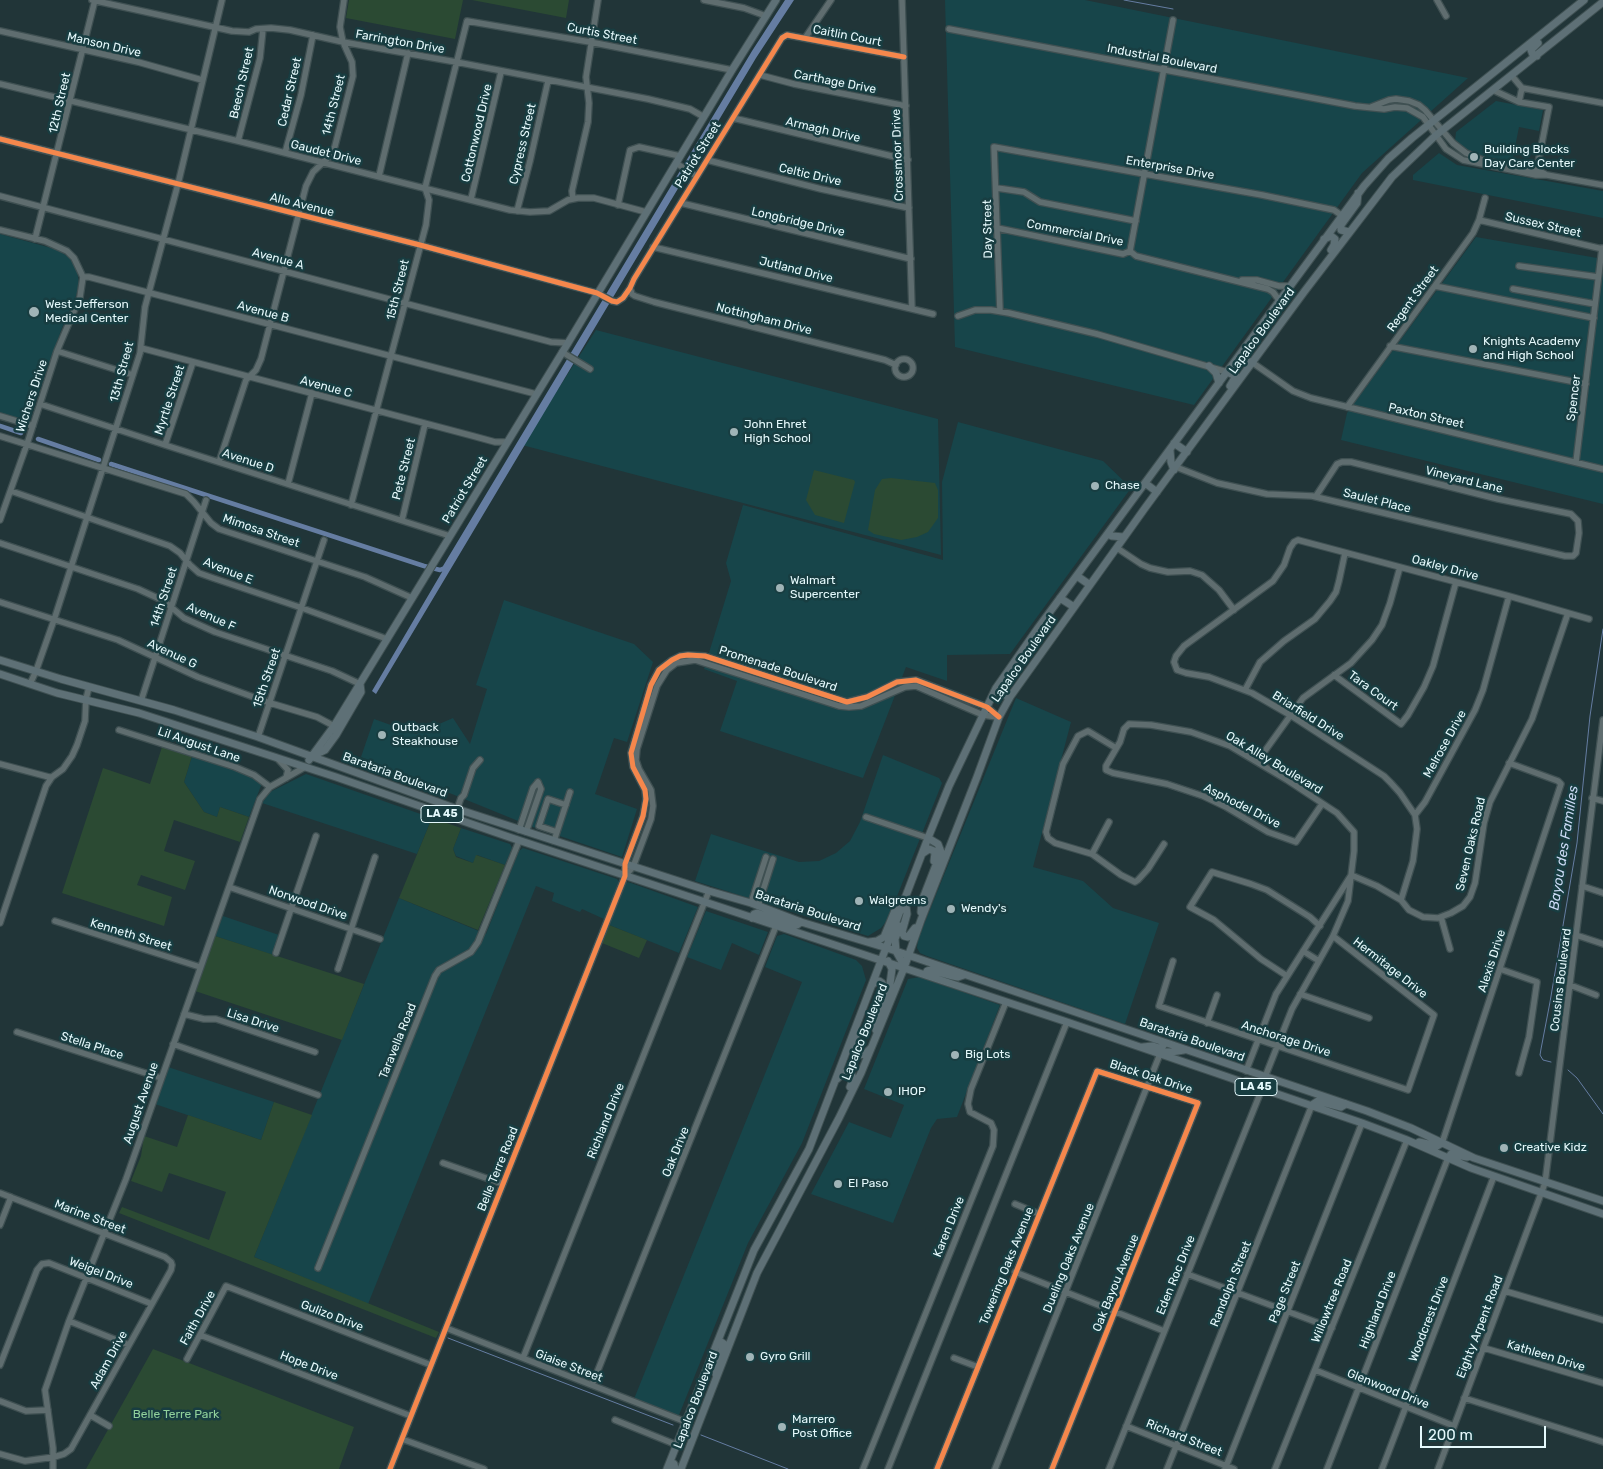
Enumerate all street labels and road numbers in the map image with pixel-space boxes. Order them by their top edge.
street label: Curtis Street [566,20,638,48]
street label: Caitlin Court [811,22,883,50]
street label: Farrington Drive [354,27,446,57]
street label: Manson Drive [66,29,142,61]
street label: Industrial Boulevard [1106,41,1218,77]
street label: Beech Street [227,46,257,120]
street label: Cedar Street [275,56,305,128]
street label: Carthage Drive [793,67,877,97]
street label: 12th Street [46,71,74,135]
street label: 14th Street [319,73,349,137]
street label: Cottonwood Drive [459,82,495,184]
street label: Cypress Street [507,102,539,186]
street label: Crossmoor Drive [889,109,907,201]
street label: Armagh Drive [784,114,862,146]
street label: Patriot Street [672,119,724,191]
street label: Gaudet Drive [289,137,363,169]
street label: Enterprise Drive [1125,153,1215,183]
street label: Celtic Drive [777,161,843,189]
street label: Allo Avenue [268,190,336,220]
street label: Day Street [980,199,996,259]
street label: Longbridge Drive [750,204,846,240]
street label: Sussex Street [1504,209,1582,241]
street label: Commercial Drive [1025,217,1125,249]
street label: Avenue A [251,245,305,273]
street label: Jutland Drive [758,254,834,286]
street label: 15th Street [384,258,412,322]
street label: Regent Street [1384,263,1442,335]
street label: Lapalco Boulevard [1226,285,1298,377]
street label: Avenue B [236,298,290,326]
street label: Nottingham Drive [715,300,813,338]
street label: 13th Street [107,340,137,404]
street label: Wichers Drive [13,358,51,434]
street label: Myrtle Street [152,363,188,437]
street label: Avenue C [299,373,353,401]
street label: Spencer [1564,374,1584,422]
street label: Paxton Street [1387,400,1465,432]
street label: Pete Street [389,437,419,501]
street label: Avenue D [220,446,276,476]
street label: Patriot Street [439,454,491,526]
street label: Vineyard Lane [1424,463,1504,497]
street label: Saulet Place [1342,486,1412,516]
street label: Mimosa Street [221,511,301,551]
street label: Oakley Drive [1410,552,1480,584]
street label: Avenue E [201,555,255,587]
street label: 14th Street [148,565,180,629]
street label: Avenue F [184,600,238,634]
street label: Lapalco Boulevard [989,613,1059,705]
street label: Avenue G [145,636,199,672]
street label: Promenade Boulevard [717,643,839,695]
street label: 15th Street [250,646,284,710]
street label: Tara Court [1345,668,1401,714]
street label: Briarfield Drive [1269,688,1347,744]
street label: Melrose Drive [1420,708,1470,780]
street label: Lil August Lane [156,724,242,766]
street label: Oak Alley Boulevard [1223,729,1325,797]
street label: Barataria Boulevard [341,749,449,801]
street label: Asphodel Drive [1201,780,1283,832]
street label: Seven Oaks Road [1453,796,1489,892]
road number: LA 45 [421,806,463,822]
street label: Norwood Drive [267,883,349,923]
street label: Barataria Boulevard [753,887,863,935]
street label: Kenneth Street [89,916,173,954]
street label: Alexis Drive [1475,928,1509,994]
street label: Cousins Boulevard [1548,928,1574,1032]
street label: Hermitage Drive [1350,934,1430,1002]
street label: Lapalco Boulevard [839,982,891,1082]
street label: Taravella Road [376,1001,420,1081]
street label: Lisa Drive [225,1006,281,1036]
street label: Barataria Boulevard [1138,1015,1246,1065]
street label: Anchorage Drive [1240,1018,1332,1060]
street label: Stella Place [59,1029,125,1063]
street label: Black Oak Drive [1108,1057,1194,1097]
street label: August Avenue [120,1060,162,1146]
road number: LA 45 [1235,1078,1277,1096]
street label: Richland Drive [584,1081,628,1161]
street label: Belle Terre Road [474,1125,522,1213]
street label: Oak Drive [659,1125,693,1179]
street label: Karen Drive [930,1195,968,1259]
street label: Marine Street [52,1197,128,1237]
street label: Dueling Oaks Avenue [1040,1201,1098,1315]
street label: Towering Oaks Avenue [977,1205,1037,1327]
street label: Oak Bayou Avenue [1090,1232,1142,1334]
street label: Eden Roc Drive [1154,1233,1198,1317]
street label: Randolph Street [1207,1239,1255,1329]
street label: Weigel Drive [67,1254,135,1292]
street label: Willowtree Road [1309,1257,1355,1345]
street label: Page Street [1266,1259,1304,1325]
street label: Highland Drive [1357,1269,1399,1351]
street label: Woodcrest Drive [1406,1274,1452,1364]
street label: Eighty Arpent Road [1454,1274,1506,1380]
street label: Faith Drive [177,1288,219,1348]
street label: Gulizo Drive [299,1297,365,1335]
street label: Adam Drive [87,1328,131,1392]
street label: Kathleen Drive [1505,1337,1587,1375]
street label: Giaise Street [533,1347,605,1385]
street label: Hope Drive [278,1348,340,1384]
street label: Lapalco Boulevard [671,1349,721,1451]
street label: Glenwood Drive [1345,1366,1431,1412]
street label: Richard Street [1144,1416,1224,1460]

